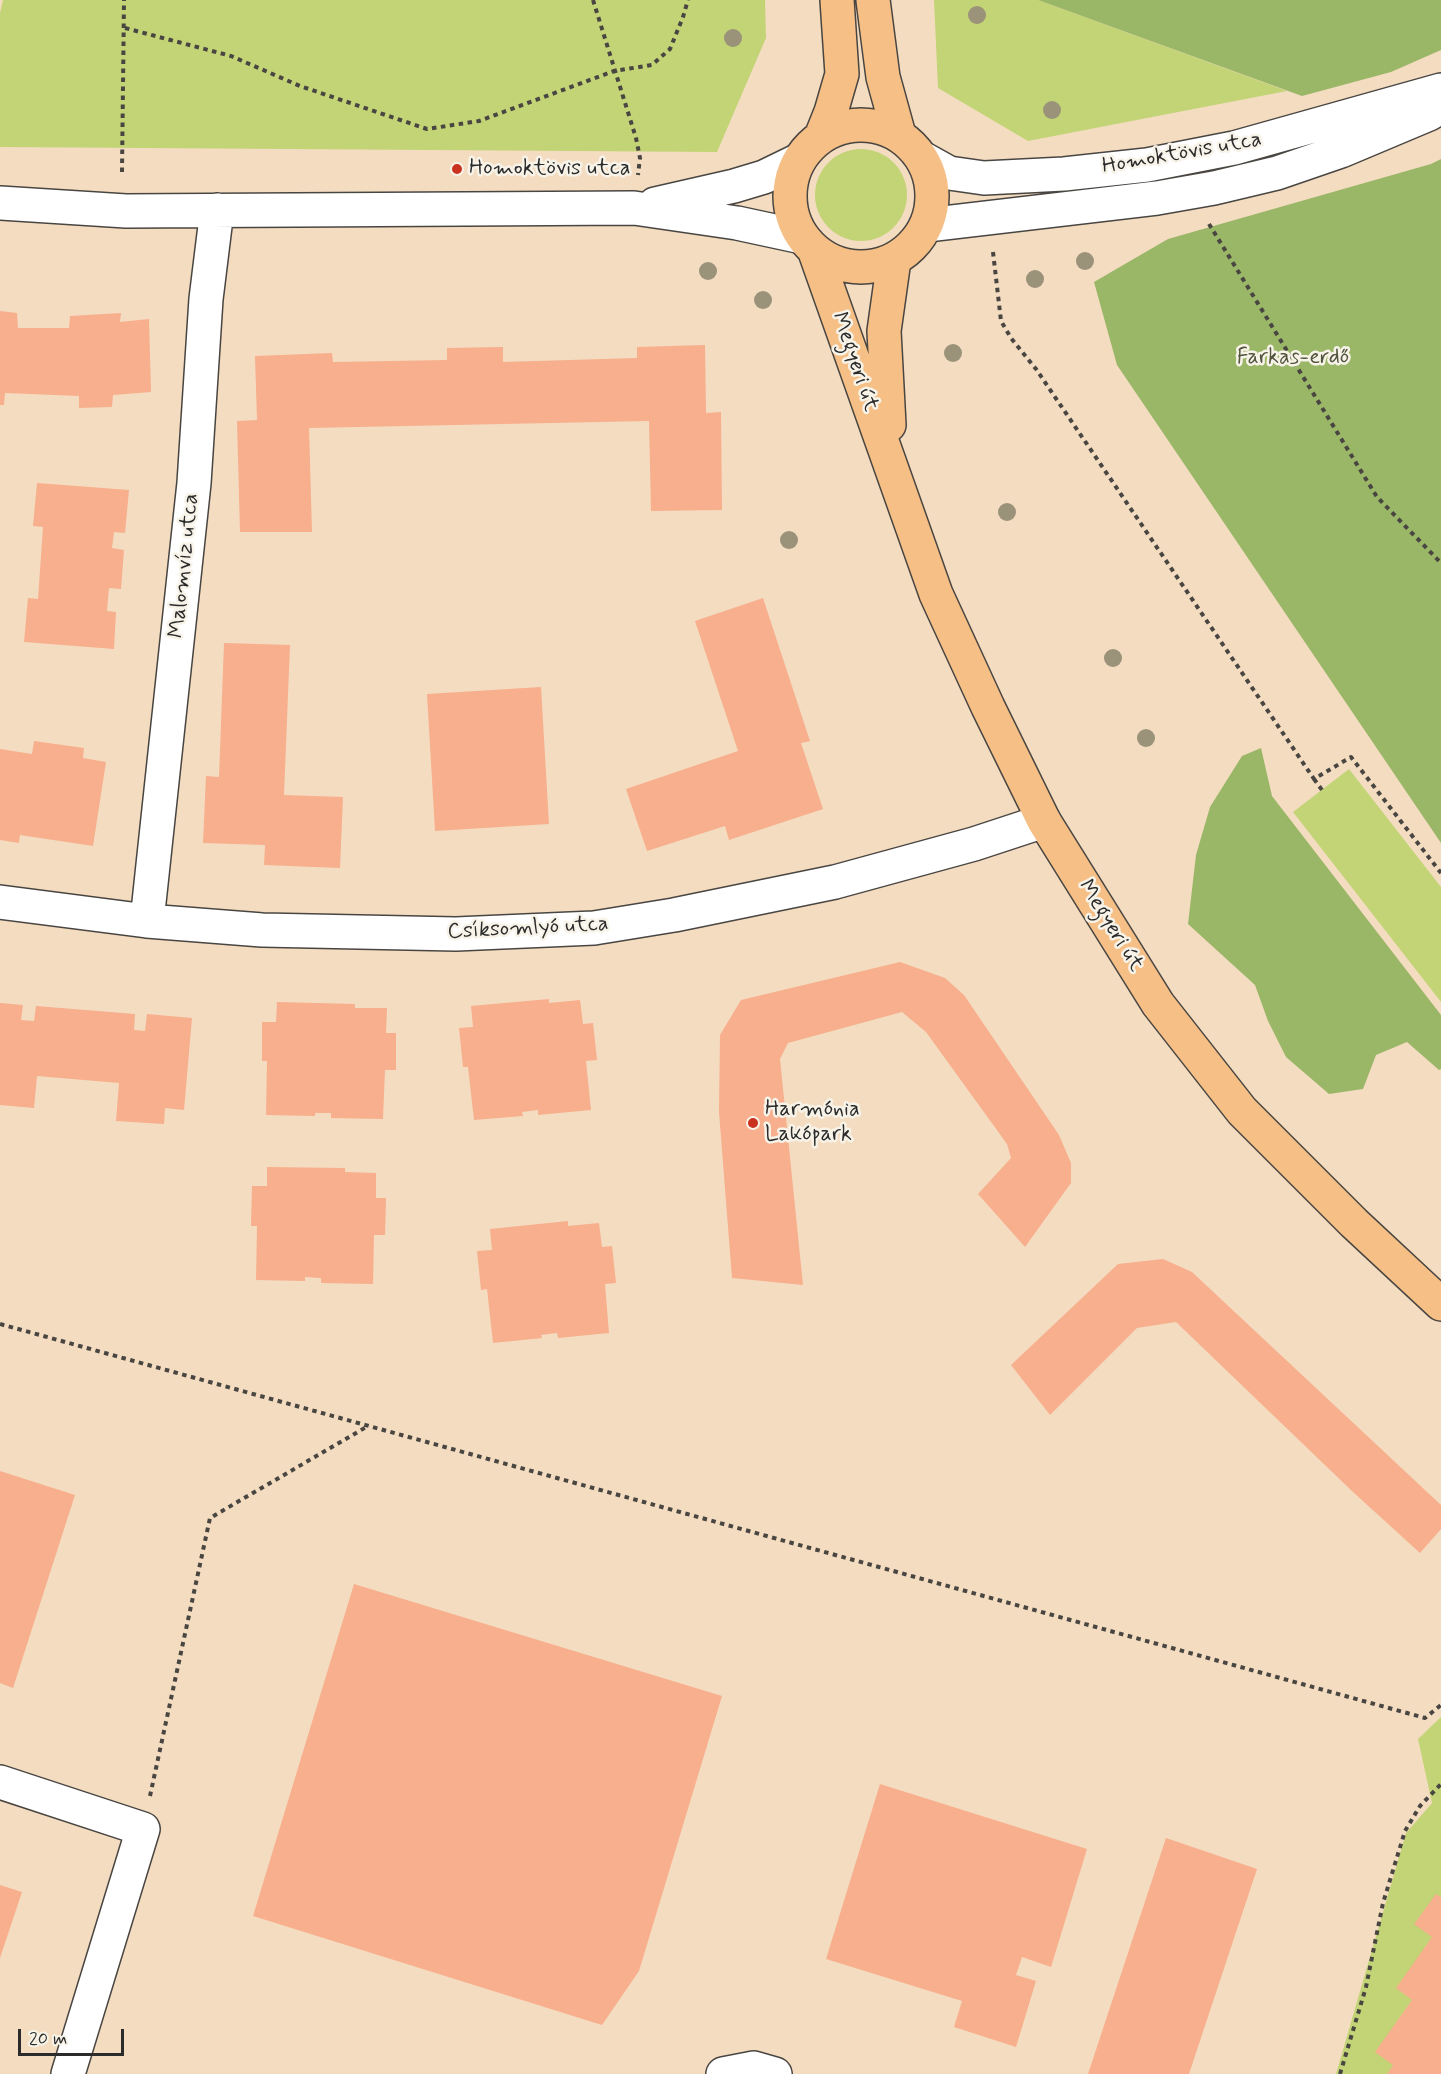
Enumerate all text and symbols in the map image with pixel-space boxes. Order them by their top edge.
street label: Homoktövis utca [1100,127,1264,181]
place label: Homoktövis utca [469,156,631,182]
marker: Homoktövis utca [450,162,464,176]
street label: Megyeri út [825,309,883,415]
park label: Farkas-erdő [1237,345,1349,371]
street label: Malomvíz utca [164,492,206,640]
street label: Megyeri út [1072,875,1148,977]
street label: Csíksomlyó utca [447,912,609,946]
place label: Harmónia Lakópark [765,1097,860,1148]
marker: Harmónia Lakópark [746,1116,760,1130]
scale bar [21,2017,128,2055]
text: 20 m [29,2027,67,2051]

